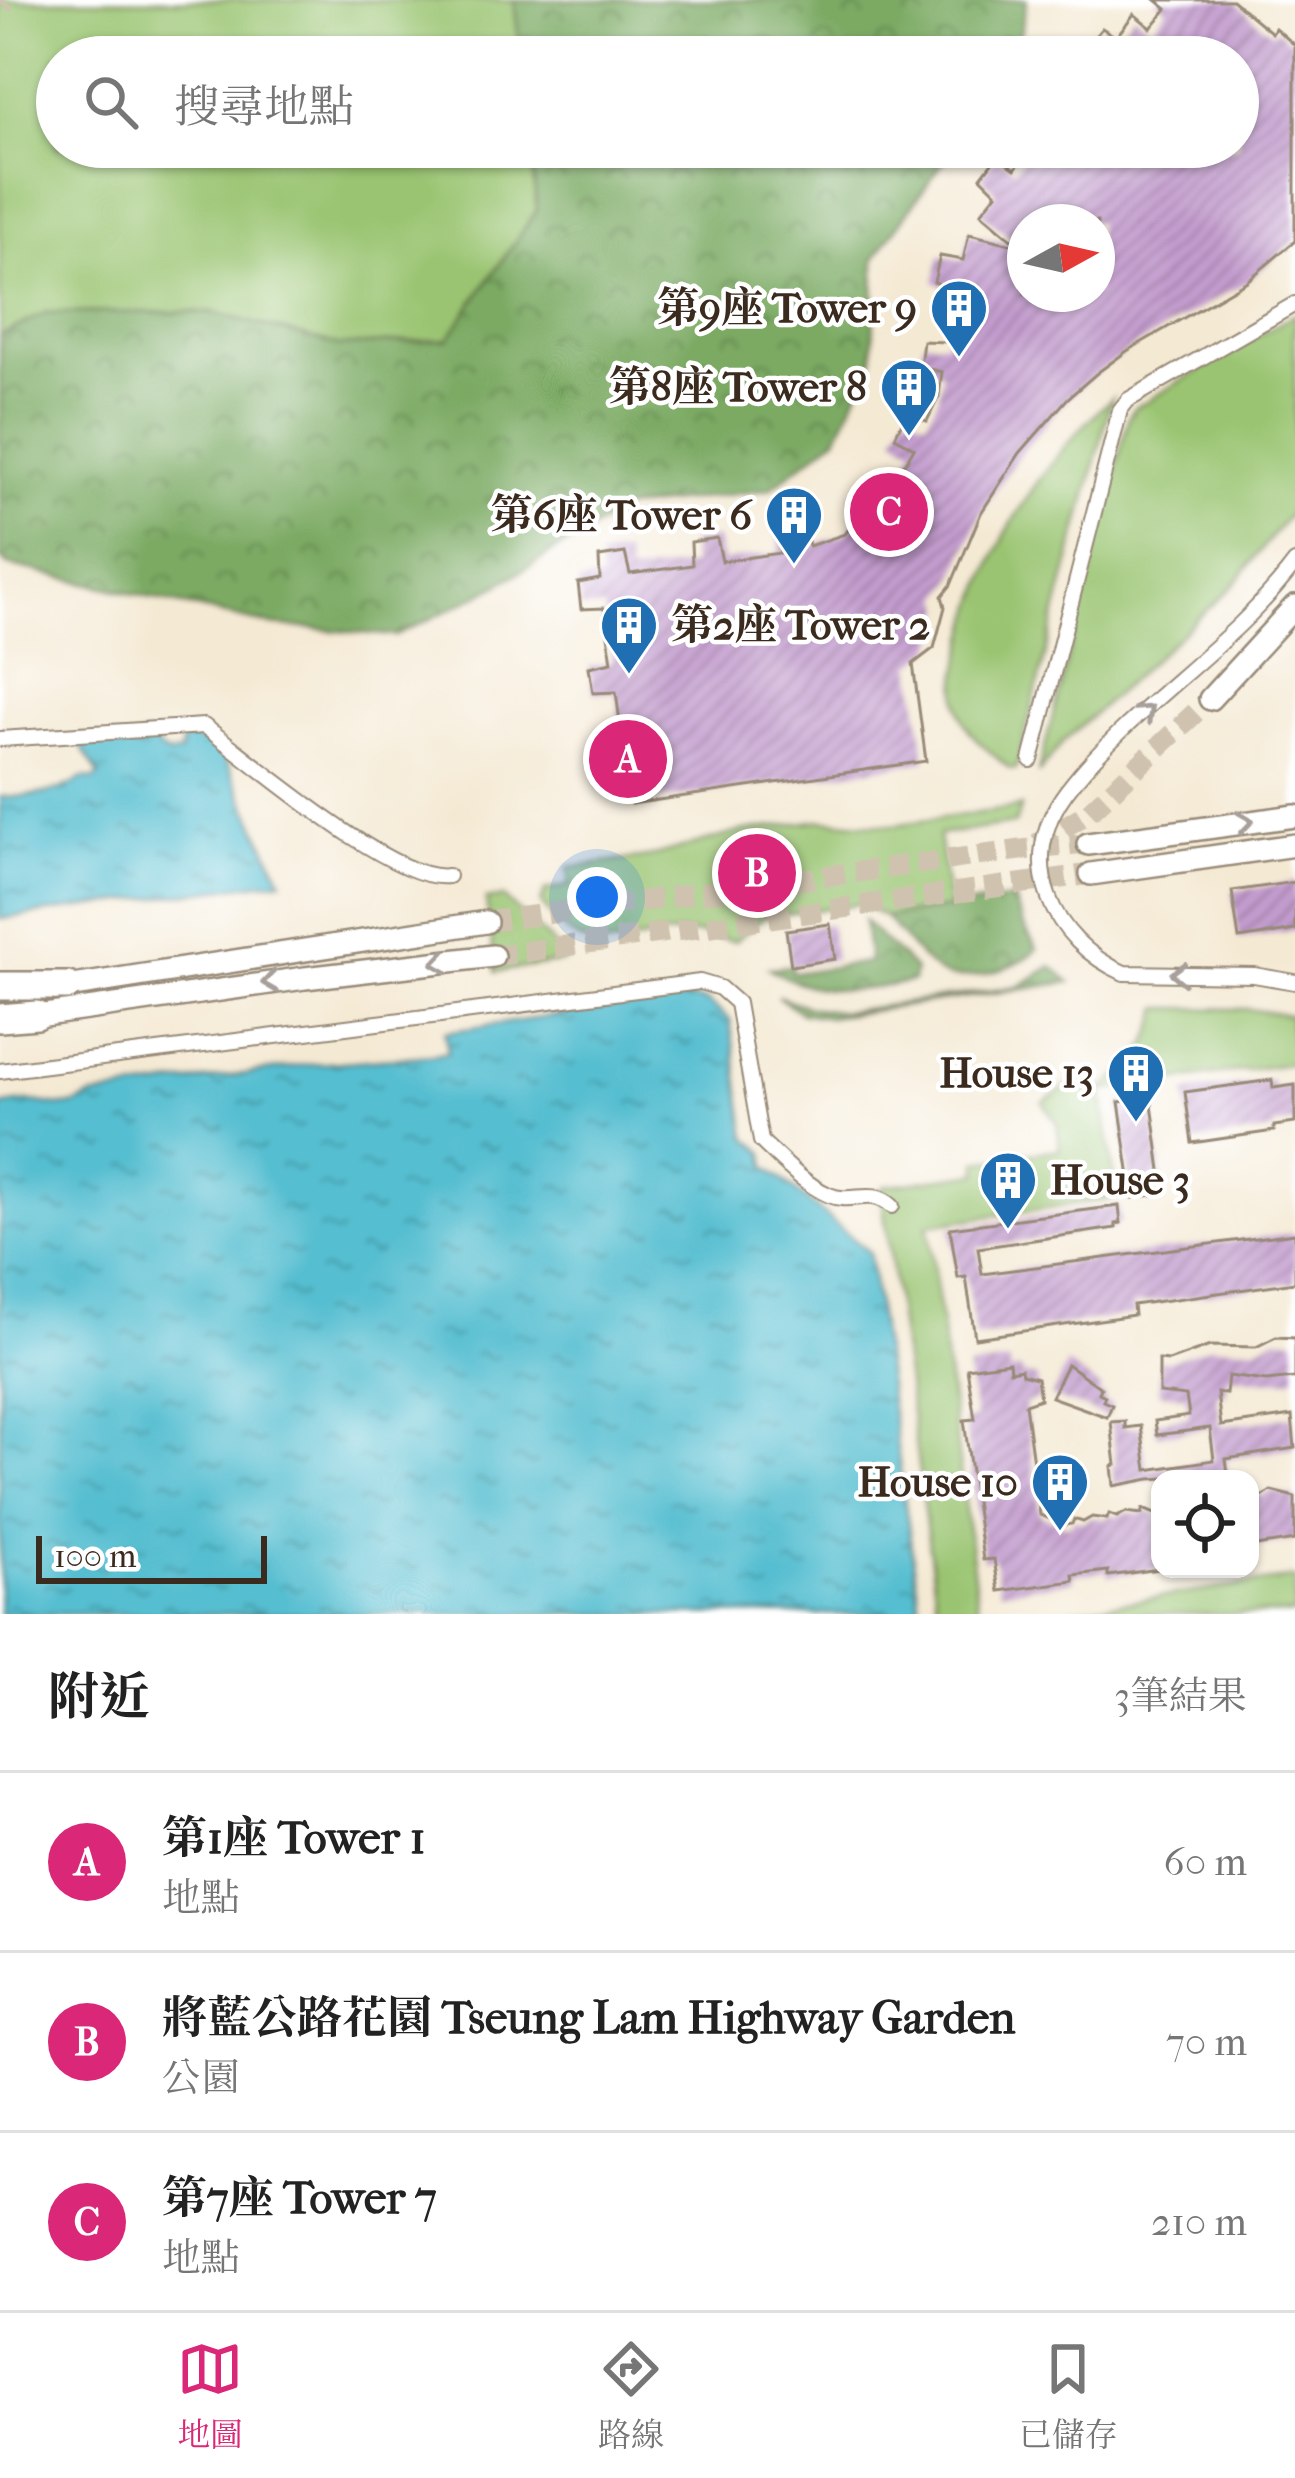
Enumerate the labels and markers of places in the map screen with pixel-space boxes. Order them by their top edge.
building icon: 第9座 Tower 9 [928,277,990,359]
place label: 第9座 Tower 9 [657,284,917,333]
building icon: 第8座 Tower 8 [878,356,940,438]
place label: 第8座 Tower 8 [609,363,867,412]
pin: C [850,467,928,557]
building icon: 第6座 Tower 6 [763,484,825,566]
place label: 第6座 Tower 6 [491,491,753,540]
building icon: 第2座 Tower 2 [598,594,660,676]
place label: 第2座 Tower 2 [671,601,930,650]
pin: A [589,714,667,804]
pin: B [718,828,796,918]
building icon: House 13 [1105,1042,1167,1124]
place label: House 13 [939,1049,1094,1098]
building icon: House 3 [977,1149,1039,1231]
place label: House 3 [1050,1156,1190,1205]
building icon: House 10 [1029,1451,1091,1533]
place label: House 10 [857,1458,1018,1507]

